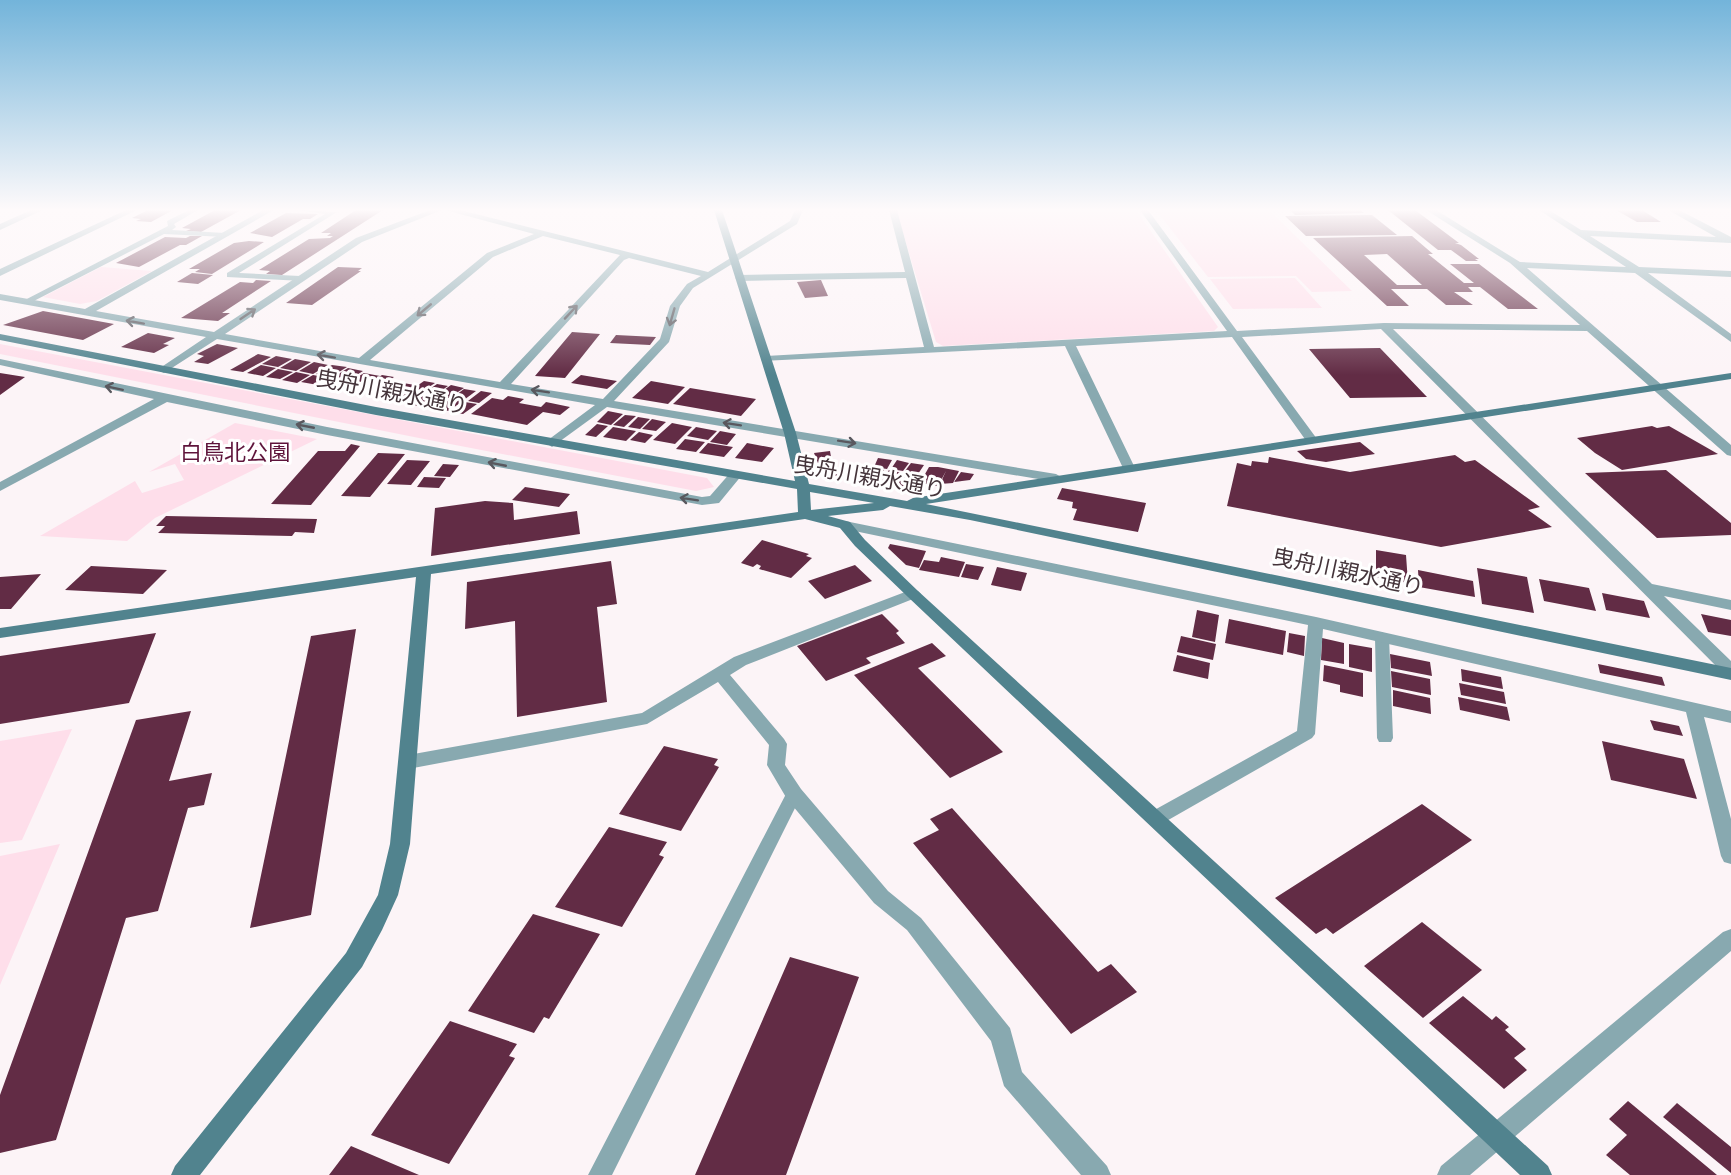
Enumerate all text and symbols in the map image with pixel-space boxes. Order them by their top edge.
one-way arrow [416,303,432,316]
one-way arrow [564,304,579,319]
one-way arrow [666,307,677,326]
one-way arrow [239,308,256,320]
one-way arrow [125,316,145,327]
one-way arrow [317,350,337,361]
street label: 曳舟川親水通り [314,364,470,420]
one-way arrow [105,381,124,393]
one-way arrow [530,386,550,397]
one-way arrow [723,418,742,429]
one-way arrow [296,420,316,431]
one-way arrow [837,437,857,448]
park label: 白鳥北公園 [180,439,290,466]
street label: 曳舟川親水通り [792,450,948,504]
one-way arrow [488,458,507,469]
one-way arrow [679,493,699,504]
street label: 曳舟川親水通り [1270,543,1426,601]

